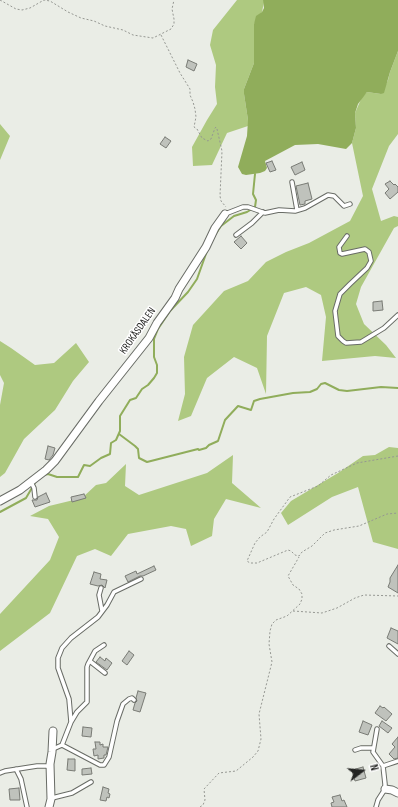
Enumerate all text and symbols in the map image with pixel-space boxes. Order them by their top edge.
street label: KROKÅSDALEN [117,305,159,357]
north arrow [342,751,382,791]
text: N [367,763,381,772]

